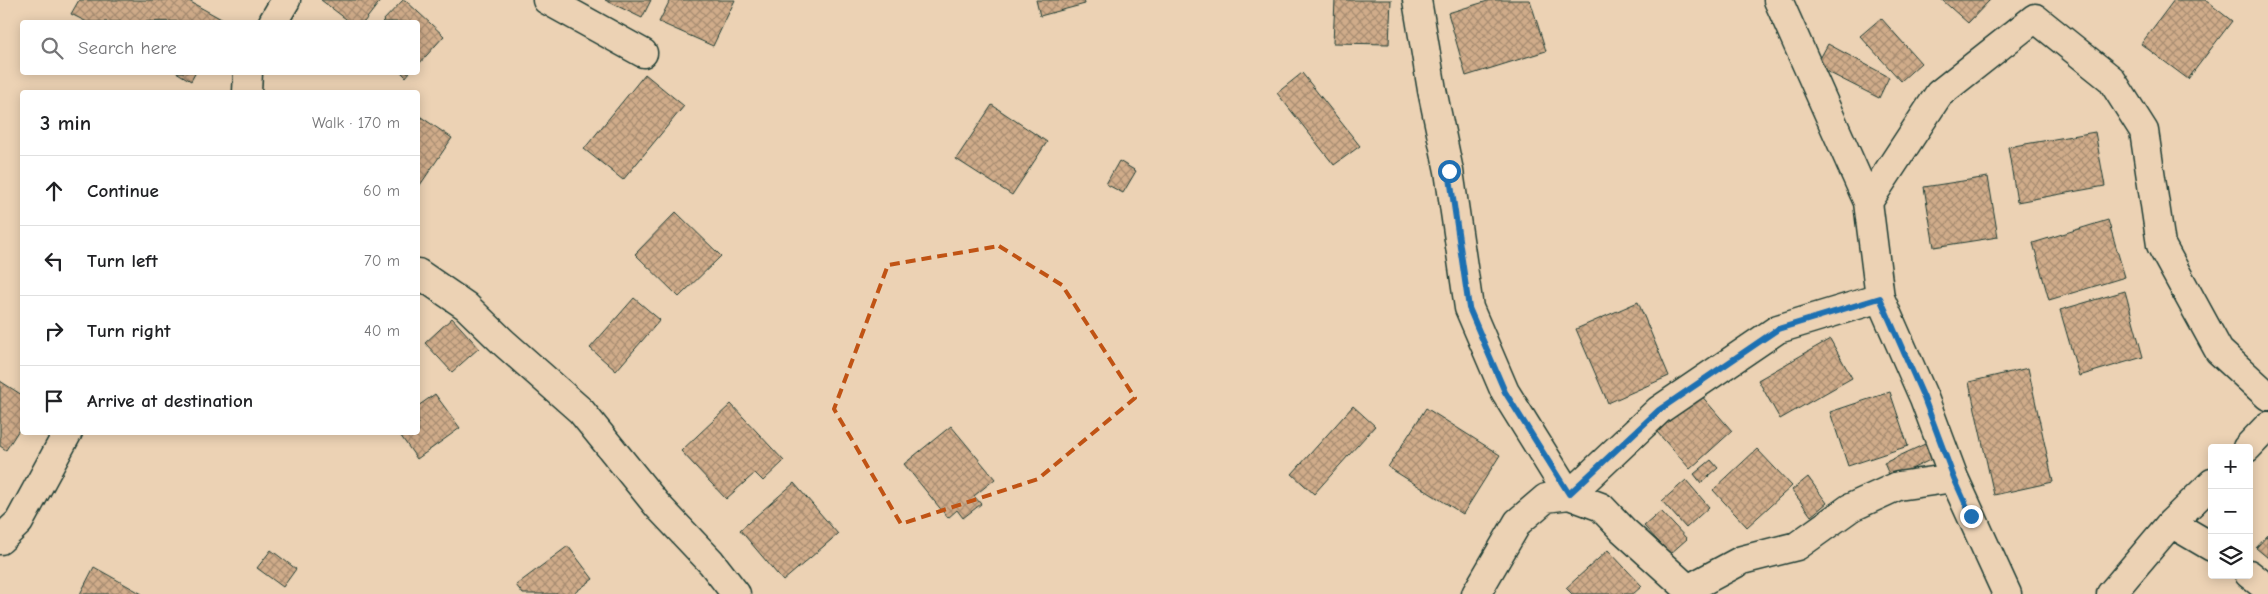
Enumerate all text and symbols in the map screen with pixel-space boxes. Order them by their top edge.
search box [20,20,420,75]
icon: search [38,34,66,62]
text: Search here [78,37,177,59]
text: 3 min [40,111,91,135]
text: Walk · 170 m [312,114,400,132]
route start [1438,160,1461,183]
icon: ahead [40,177,68,205]
text: Continue [87,180,159,202]
text: 60 m [363,182,400,200]
icon: left [40,247,68,275]
text: Turn left [87,250,158,272]
text: 70 m [364,252,400,270]
icon: right [40,317,68,345]
text: Turn right [87,320,171,342]
text: 40 m [364,322,400,340]
icon: arrive [40,387,68,415]
text: Arrive at destination [87,390,253,412]
map controls [2208,444,2253,579]
button: + [2208,444,2253,489]
button: − [2208,489,2253,534]
route end [1960,505,1983,528]
button: layers [2208,534,2253,579]

